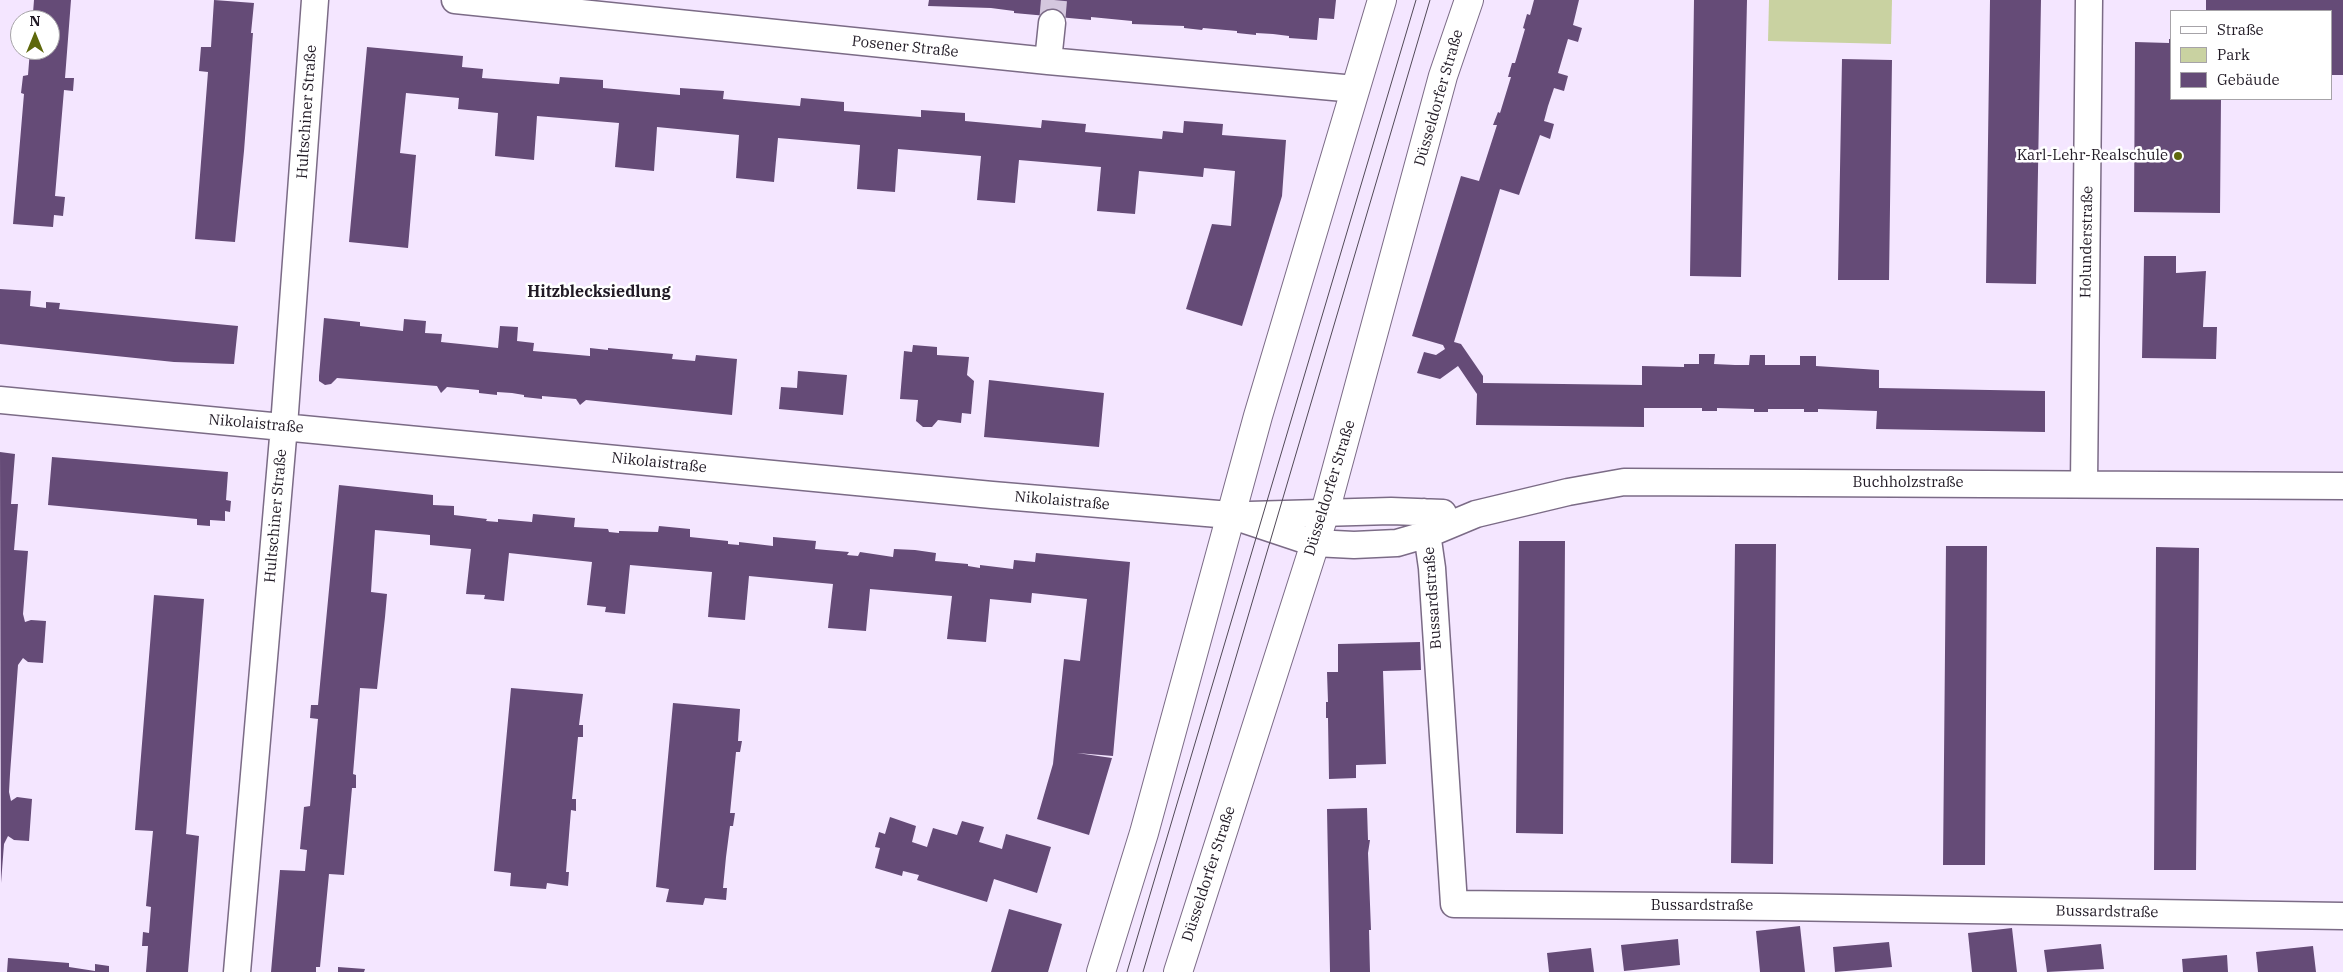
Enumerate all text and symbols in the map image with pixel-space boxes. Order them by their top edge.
north arrow [10,10,60,60]
legend [2170,10,2333,100]
text: N [29,12,41,30]
text: Straße [2217,20,2264,39]
street label: Düsseldorfer Straße [1411,28,1467,168]
street label: Posener Straße [851,32,959,62]
street label: Hultschiner Straße [293,44,321,180]
text: Park [2217,45,2250,64]
text: Gebäude [2217,70,2280,89]
place label: Karl-Lehr-Realschule [2017,147,2168,165]
marker: Karl-Lehr-Realschule [2172,150,2184,162]
street label: Holunderstraße [2077,186,2097,298]
district label: Hitzblecksiedlung [527,282,671,302]
street label: Nikolaistraße [207,411,305,437]
street label: Düsseldorfer Straße [1301,418,1359,558]
street label: Hultschiner Straße [261,448,291,584]
street label: Nikolaistraße [610,449,708,477]
street label: Buchholzstraße [1852,474,1964,492]
street label: Nikolaistraße [1013,488,1111,514]
street label: Bussardstraße [1420,546,1446,650]
street label: Düsseldorfer Straße [1179,804,1239,944]
street label: Bussardstraße [1651,897,1753,915]
street label: Bussardstraße [2056,902,2158,922]

